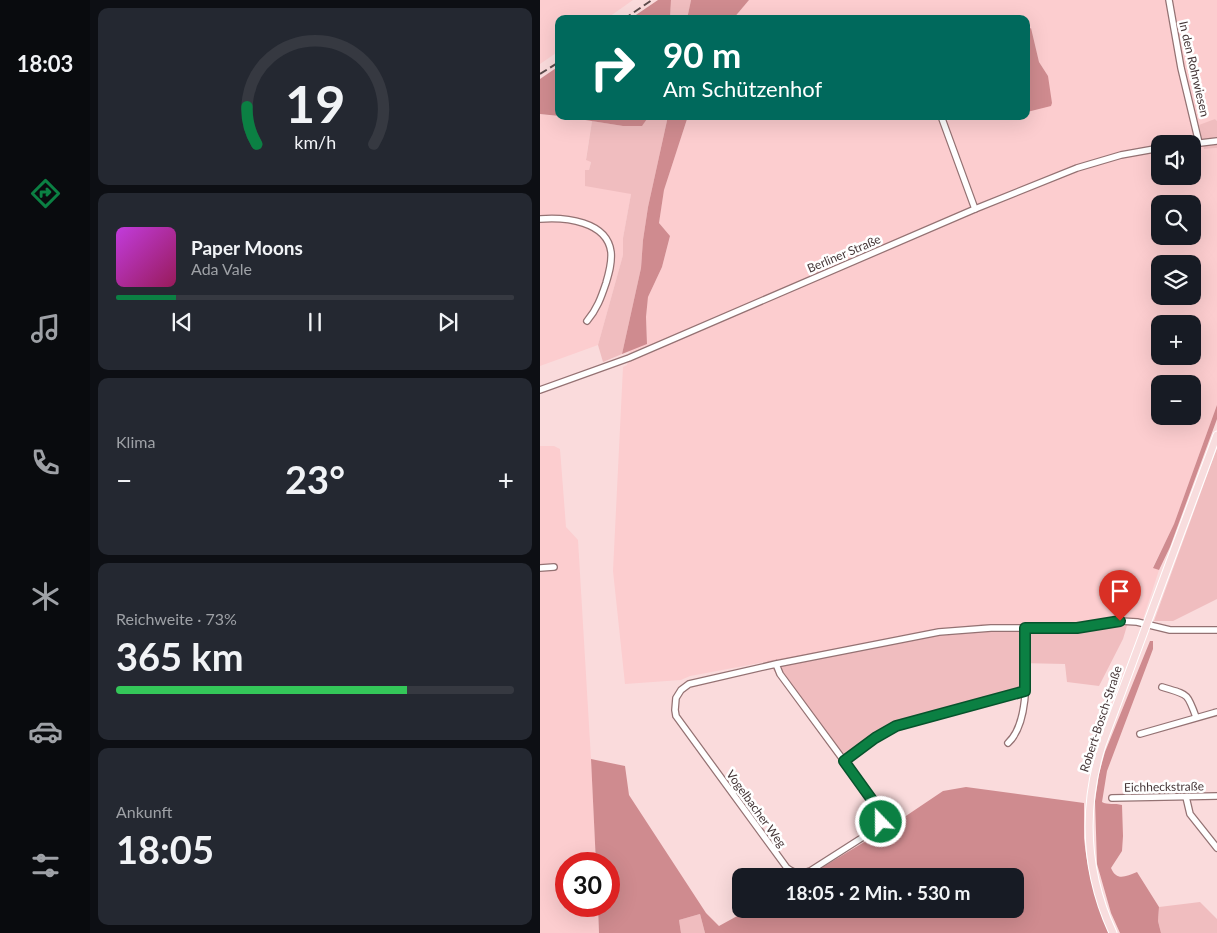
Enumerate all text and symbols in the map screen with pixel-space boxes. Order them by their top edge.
street label: In den Rohrwiesen [1176,20,1213,118]
text: 90 m [663,33,741,75]
icon: right [580,35,645,100]
text: 18:03 [17,50,73,77]
text: 19 [285,72,345,134]
text: Am Schützenhof [663,75,822,102]
text: km/h [294,131,336,153]
map controls [1151,135,1201,425]
button: sound [1151,135,1201,185]
icon: directions [28,176,63,211]
button: search [1151,195,1201,245]
street label: Berliner Straße [805,231,883,276]
text: Paper Moons [191,236,303,259]
button: layers [1151,255,1201,305]
text: Ada Vale [191,259,252,278]
icon: previous [168,308,196,336]
icon: pause [301,308,329,336]
icon: next [434,308,462,336]
icon: music [28,311,63,346]
button: + [1151,315,1201,365]
button: − [1151,375,1201,425]
text: Klima [116,432,155,451]
icon: phone [28,445,63,480]
text: 23° [285,456,345,502]
text: − [116,463,132,497]
text: + [498,463,514,497]
pin [1099,570,1141,621]
icon: arrive [1106,577,1134,605]
icon: climate [28,579,63,614]
text: Reichweite · 73% [116,609,237,628]
text: 365 km [116,633,244,679]
street label: Robert-Bosch-Straße [1076,664,1125,774]
icon: car [28,714,63,749]
street label: Vogelbacher Weg [723,767,790,850]
street label: Eichheckstraße [1124,778,1204,795]
position arrow [854,795,906,847]
text: Ankunft [116,802,173,821]
text: 18:05 [116,826,214,872]
icon: filters [28,848,63,883]
speed limit sign: 30 [555,852,620,917]
text: 18:05 · 2 Min. · 530 m [786,881,970,904]

